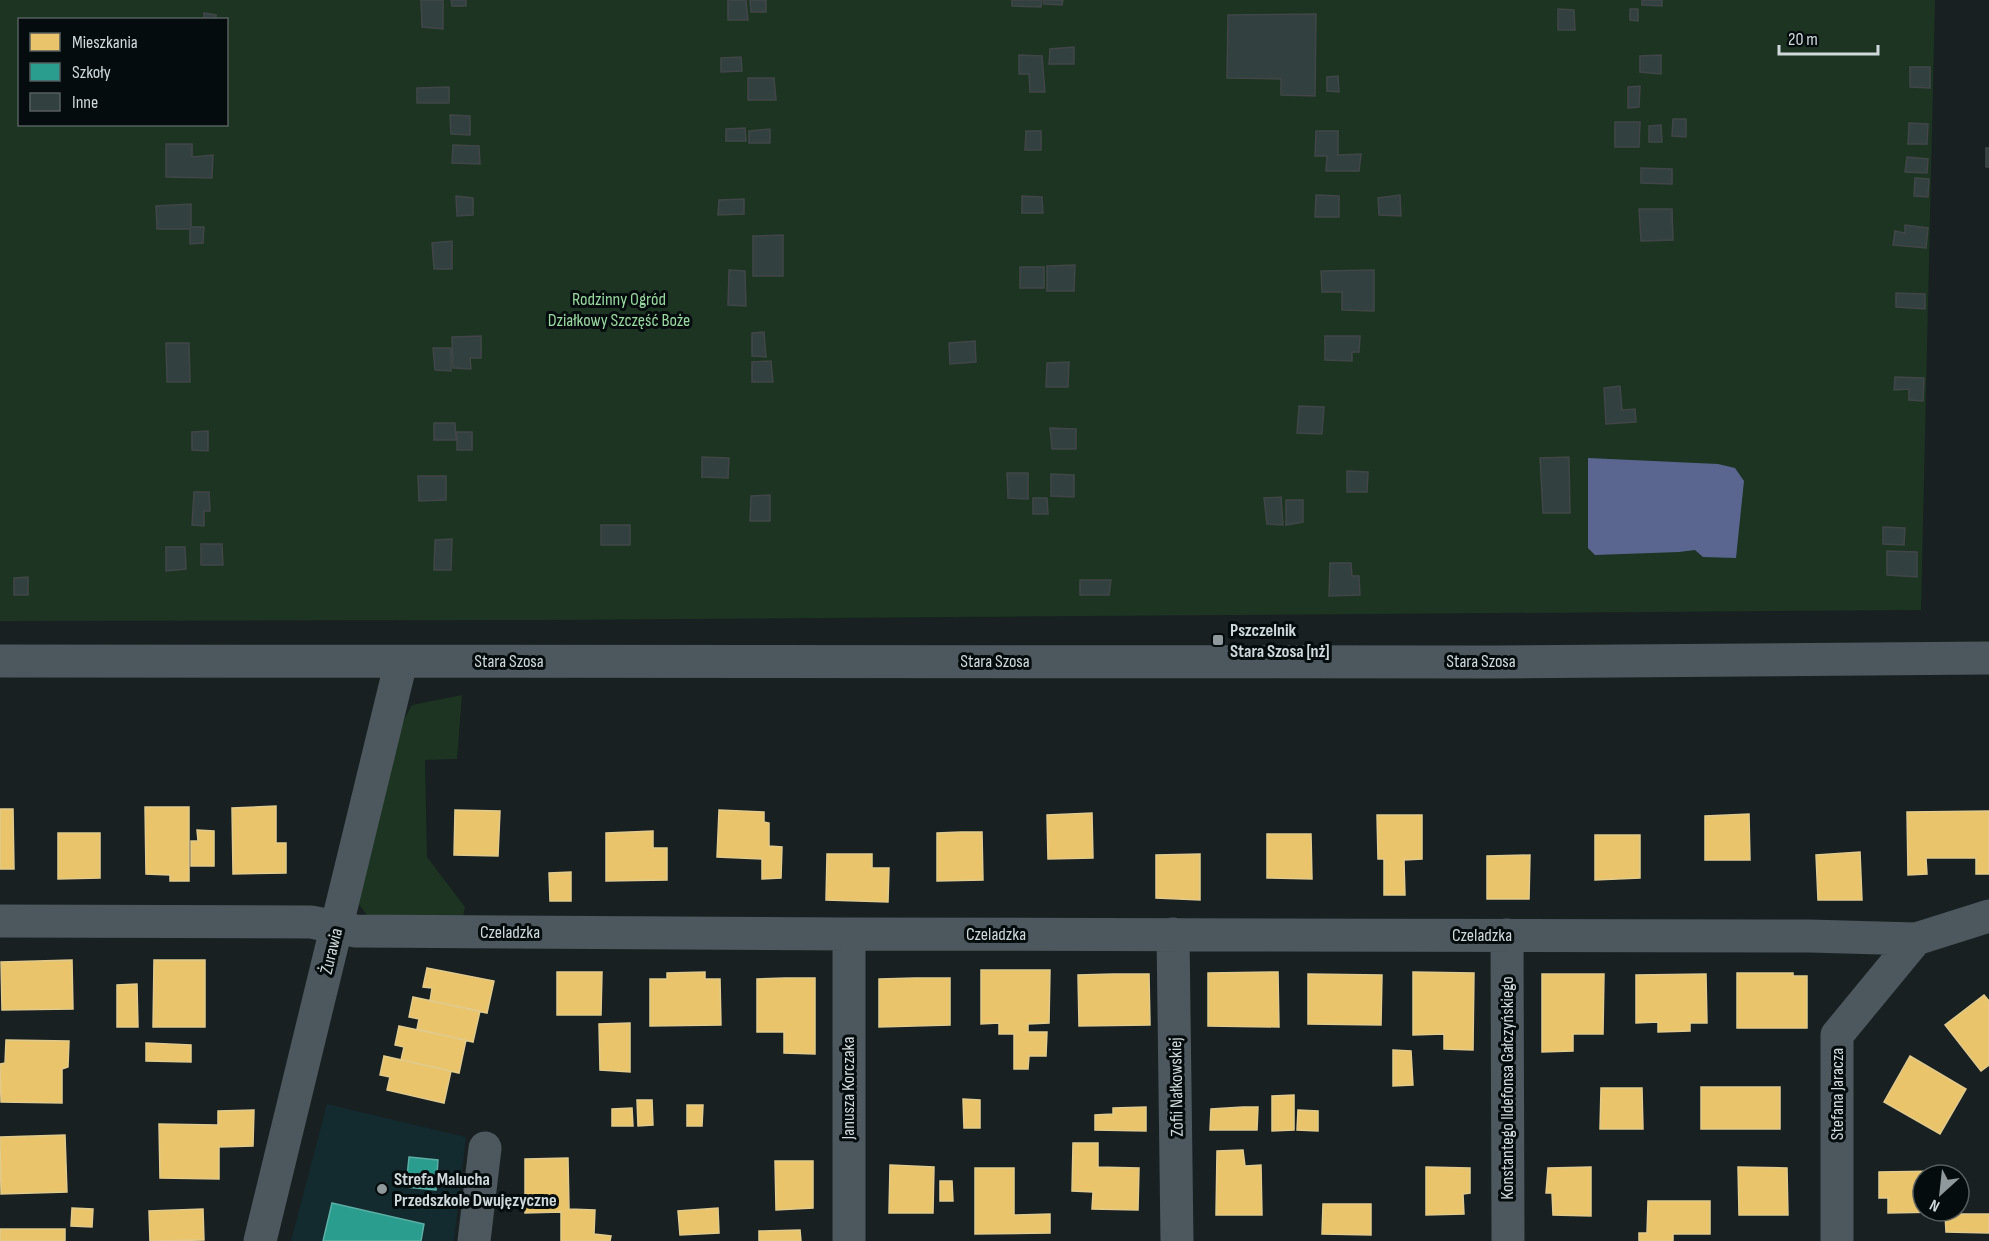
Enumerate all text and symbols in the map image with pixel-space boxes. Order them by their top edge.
legend [18,18,228,126]
scale bar [1779,18,1878,56]
text: 20 m [1788,29,1818,50]
text: Mieszkania [72,32,138,53]
text: Szkoły [72,62,111,83]
text: Inne [72,92,98,113]
park label: Rodzinny Ogród Działkowy Szczęść Boże [548,289,690,331]
place label: Pszczelnik Stara Szosa [nż] [1230,620,1330,662]
marker: Pszczelnik Stara Szosa [nż] [1211,633,1225,647]
street label: Stara Szosa [474,651,544,672]
street label: Stara Szosa [960,651,1030,672]
street label: Stara Szosa [1446,651,1516,672]
street label: Czeladzka [480,922,540,943]
street label: Czeladzka [966,924,1026,945]
street label: Czeladzka [1452,925,1512,946]
street label: Żurawia [316,926,347,976]
street label: Konstantego Ildefonsa Gałczyńskiego [1497,976,1518,1200]
street label: Janusza Korczaka [838,1037,859,1140]
street label: Zofii Nałkowskiej [1165,1037,1188,1137]
street label: Stefana Jaracza [1827,1048,1848,1140]
north arrow [1911,1163,1971,1223]
place label: Strefa Malucha Przedszkole Dwujęzyczne [394,1169,557,1211]
marker: Strefa Malucha Przedszkole Dwujęzyczne [375,1182,389,1196]
text: N [1927,1195,1943,1215]

